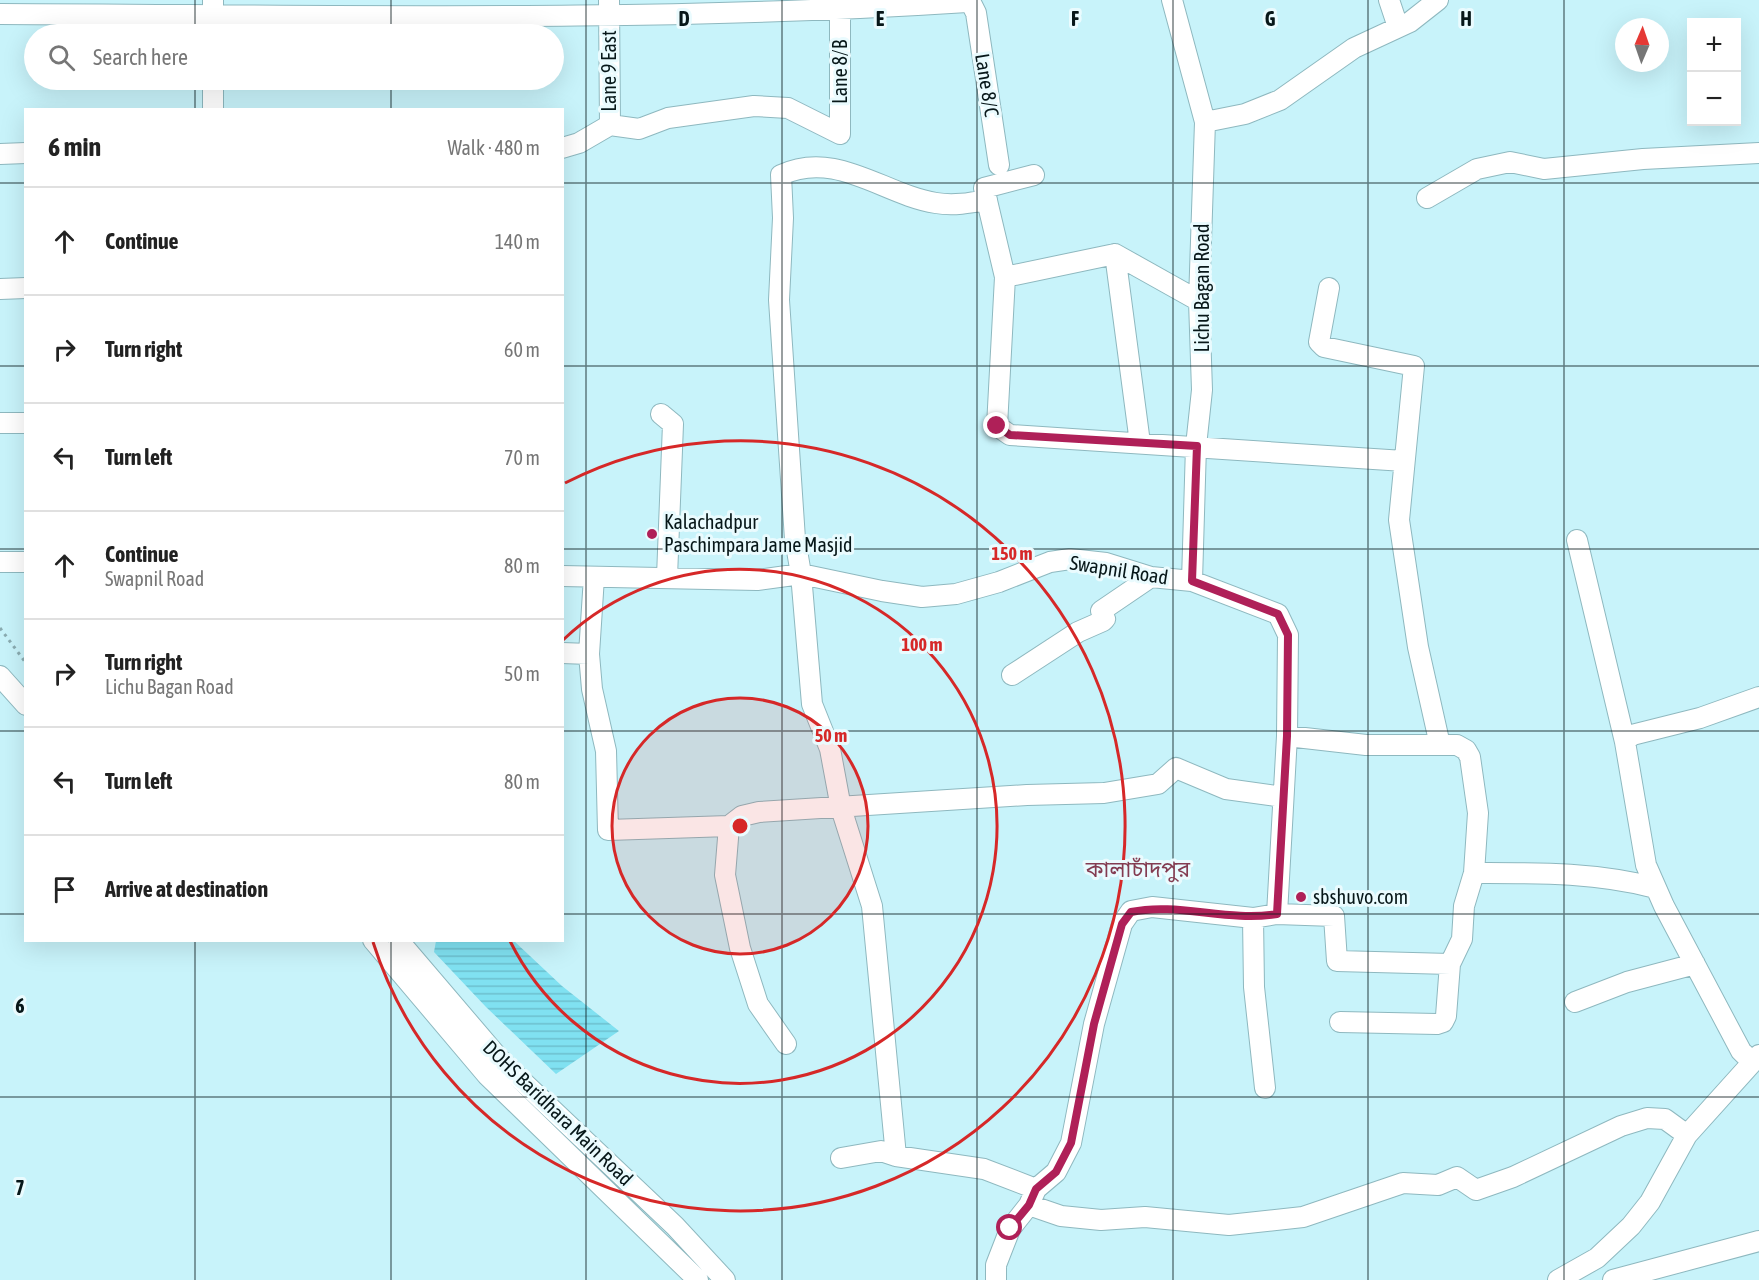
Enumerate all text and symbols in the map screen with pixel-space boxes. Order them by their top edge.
text: D [678,7,690,30]
text: E [876,7,885,30]
text: F [1071,7,1079,30]
text: G [1265,7,1276,30]
text: H [1460,7,1472,30]
north arrow [1615,18,1669,72]
map controls [1687,18,1741,126]
button: + [1687,18,1741,72]
search box [24,24,564,90]
street label: Lane 9 East [597,30,620,112]
street label: Lane 8/B [828,39,851,104]
icon: search [45,41,78,74]
text: Search here [93,44,188,70]
street label: Lane 8/C [971,52,1004,118]
button: − [1687,72,1741,126]
text: 6 min [48,132,101,162]
text: Walk · 480 m [448,136,540,159]
street label: Lichu Bagan Road [1190,224,1213,352]
icon: ahead [48,225,81,258]
text: Continue [105,228,179,254]
text: 140 m [495,230,540,253]
icon: right [48,333,81,366]
text: Turn right [105,336,182,362]
text: 60 m [504,338,540,361]
route end [983,412,1009,438]
icon: left [48,441,81,474]
text: Turn left [105,444,172,470]
text: 70 m [504,446,540,469]
place label: Kalachadpur Paschimpara Jame Masjid [664,510,853,556]
marker: Kalachadpur Paschimpara Jame Masjid [645,527,659,541]
text: Continue [105,541,179,567]
text: 150 m [992,543,1032,564]
icon: ahead [48,549,81,582]
street label: Swapnil Road [1068,550,1170,589]
text: 80 m [504,554,540,577]
text: Swapnil Road [105,567,204,590]
text: 100 m [902,634,942,655]
text: Turn right [105,649,182,675]
icon: right [48,657,81,690]
text: 50 m [504,662,540,685]
text: Lichu Bagan Road [105,675,234,698]
text: 50 m [815,725,847,746]
icon: left [48,765,81,798]
text: Turn left [105,768,172,794]
text: 80 m [504,770,540,793]
centre of rings [730,816,750,836]
district label: কালাচাঁদপুর [1085,856,1191,883]
icon: arrive [48,873,81,906]
text: Arrive at destination [105,876,268,902]
place label: sbshuvo.com [1313,885,1408,908]
marker: sbshuvo.com [1294,890,1308,904]
text: 6 [15,994,25,1017]
street label: DOHS Baridhara Main Road [479,1035,638,1190]
text: 7 [15,1176,25,1199]
route start [996,1214,1022,1240]

